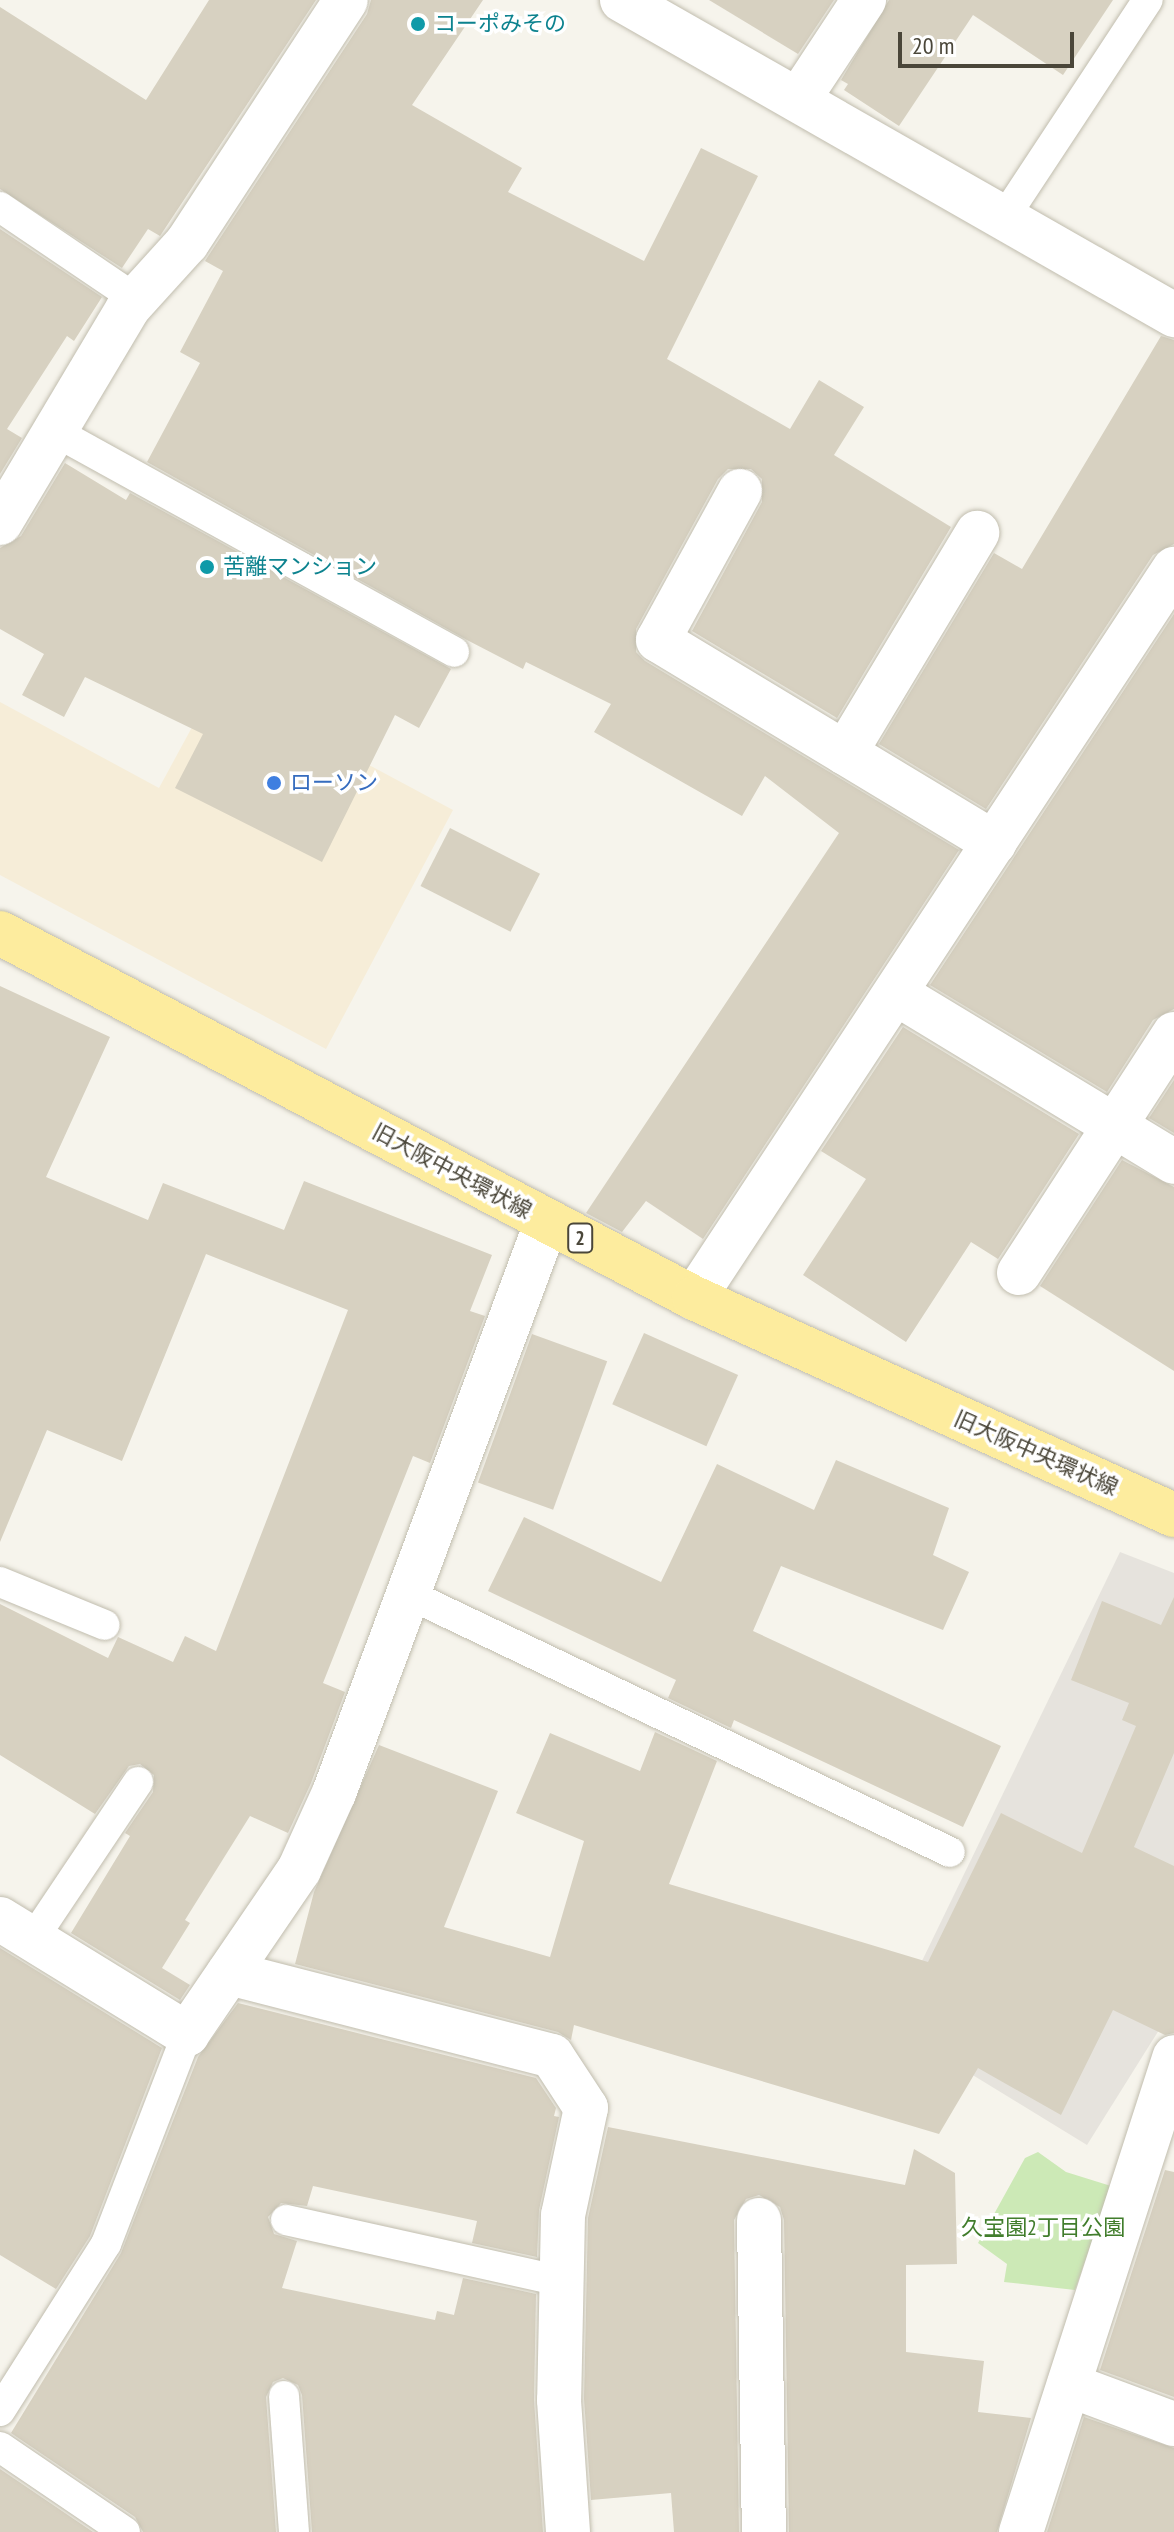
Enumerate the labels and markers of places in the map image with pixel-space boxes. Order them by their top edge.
place label: コーポみその [434,11,566,37]
marker: コーポみその [409,15,427,33]
place label: 苦離マンション [223,554,377,580]
marker: 苦離マンション [198,558,216,576]
place label: ローソン [290,770,378,796]
marker: ローソン [265,774,283,792]

